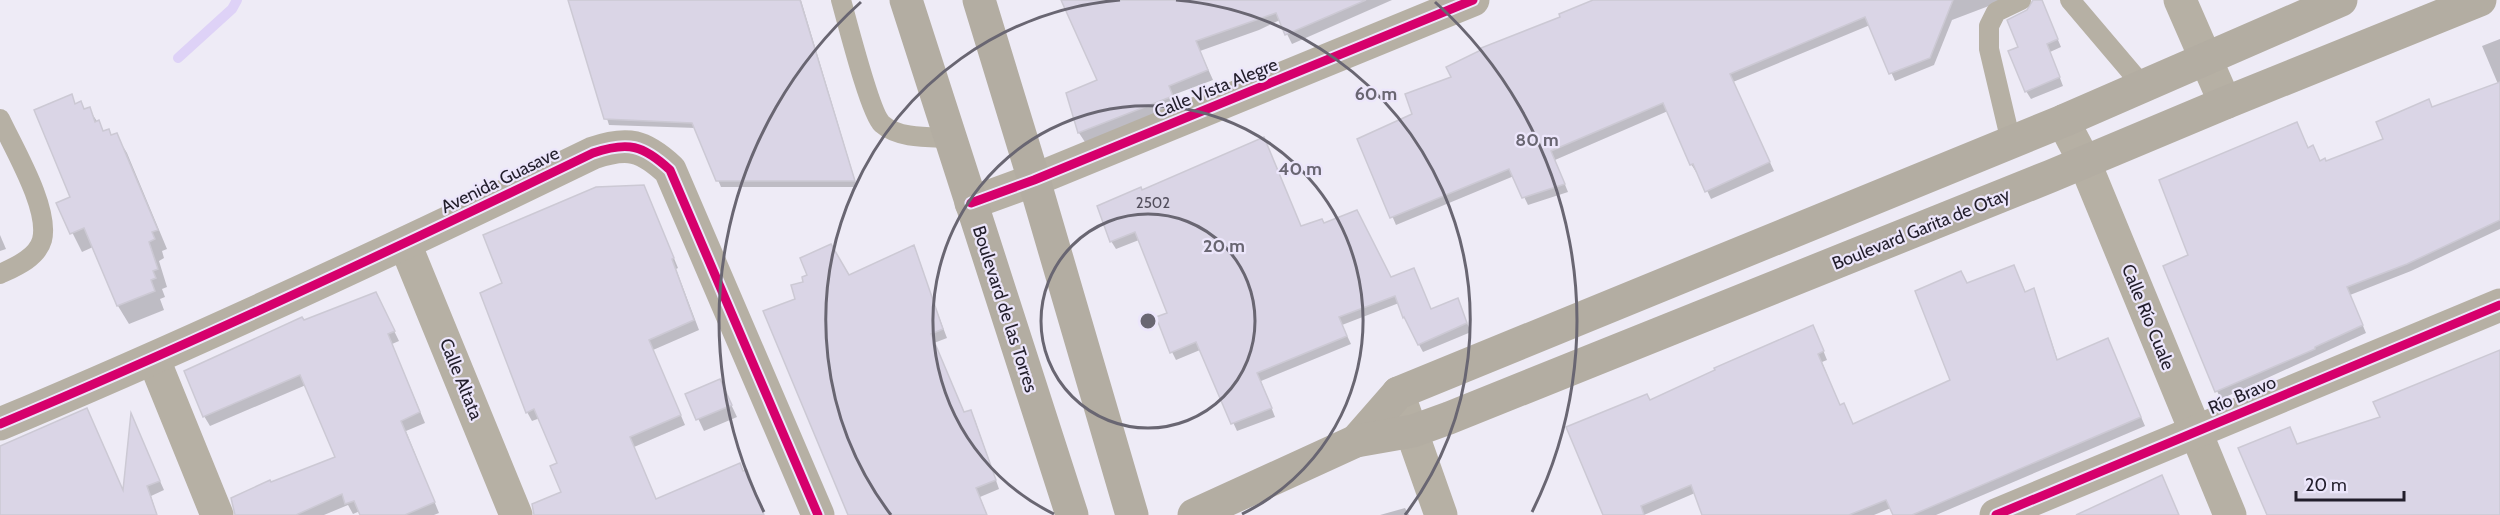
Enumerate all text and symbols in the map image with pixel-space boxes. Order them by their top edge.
street label: Calle Vista Alegre [1151,53,1281,123]
text: 60 m [1355,83,1397,105]
text: 80 m [1515,129,1559,151]
street label: Avenida Guasave [437,142,563,218]
text: 40 m [1278,158,1322,180]
street label: Boulevard Garita de Otay [1829,183,2013,275]
house number: 2502 [1136,194,1170,212]
street label: Boulevard de las Torres [968,223,1042,395]
text: 20 m [1203,235,1245,257]
street label: Calle Río Cuale [2117,261,2179,373]
centre of rings [1138,311,1158,331]
street label: Calle Altata [435,335,487,423]
street label: Río Bravo [2205,371,2279,419]
scale bar [2296,464,2404,502]
text: 20 m [2305,474,2347,496]

